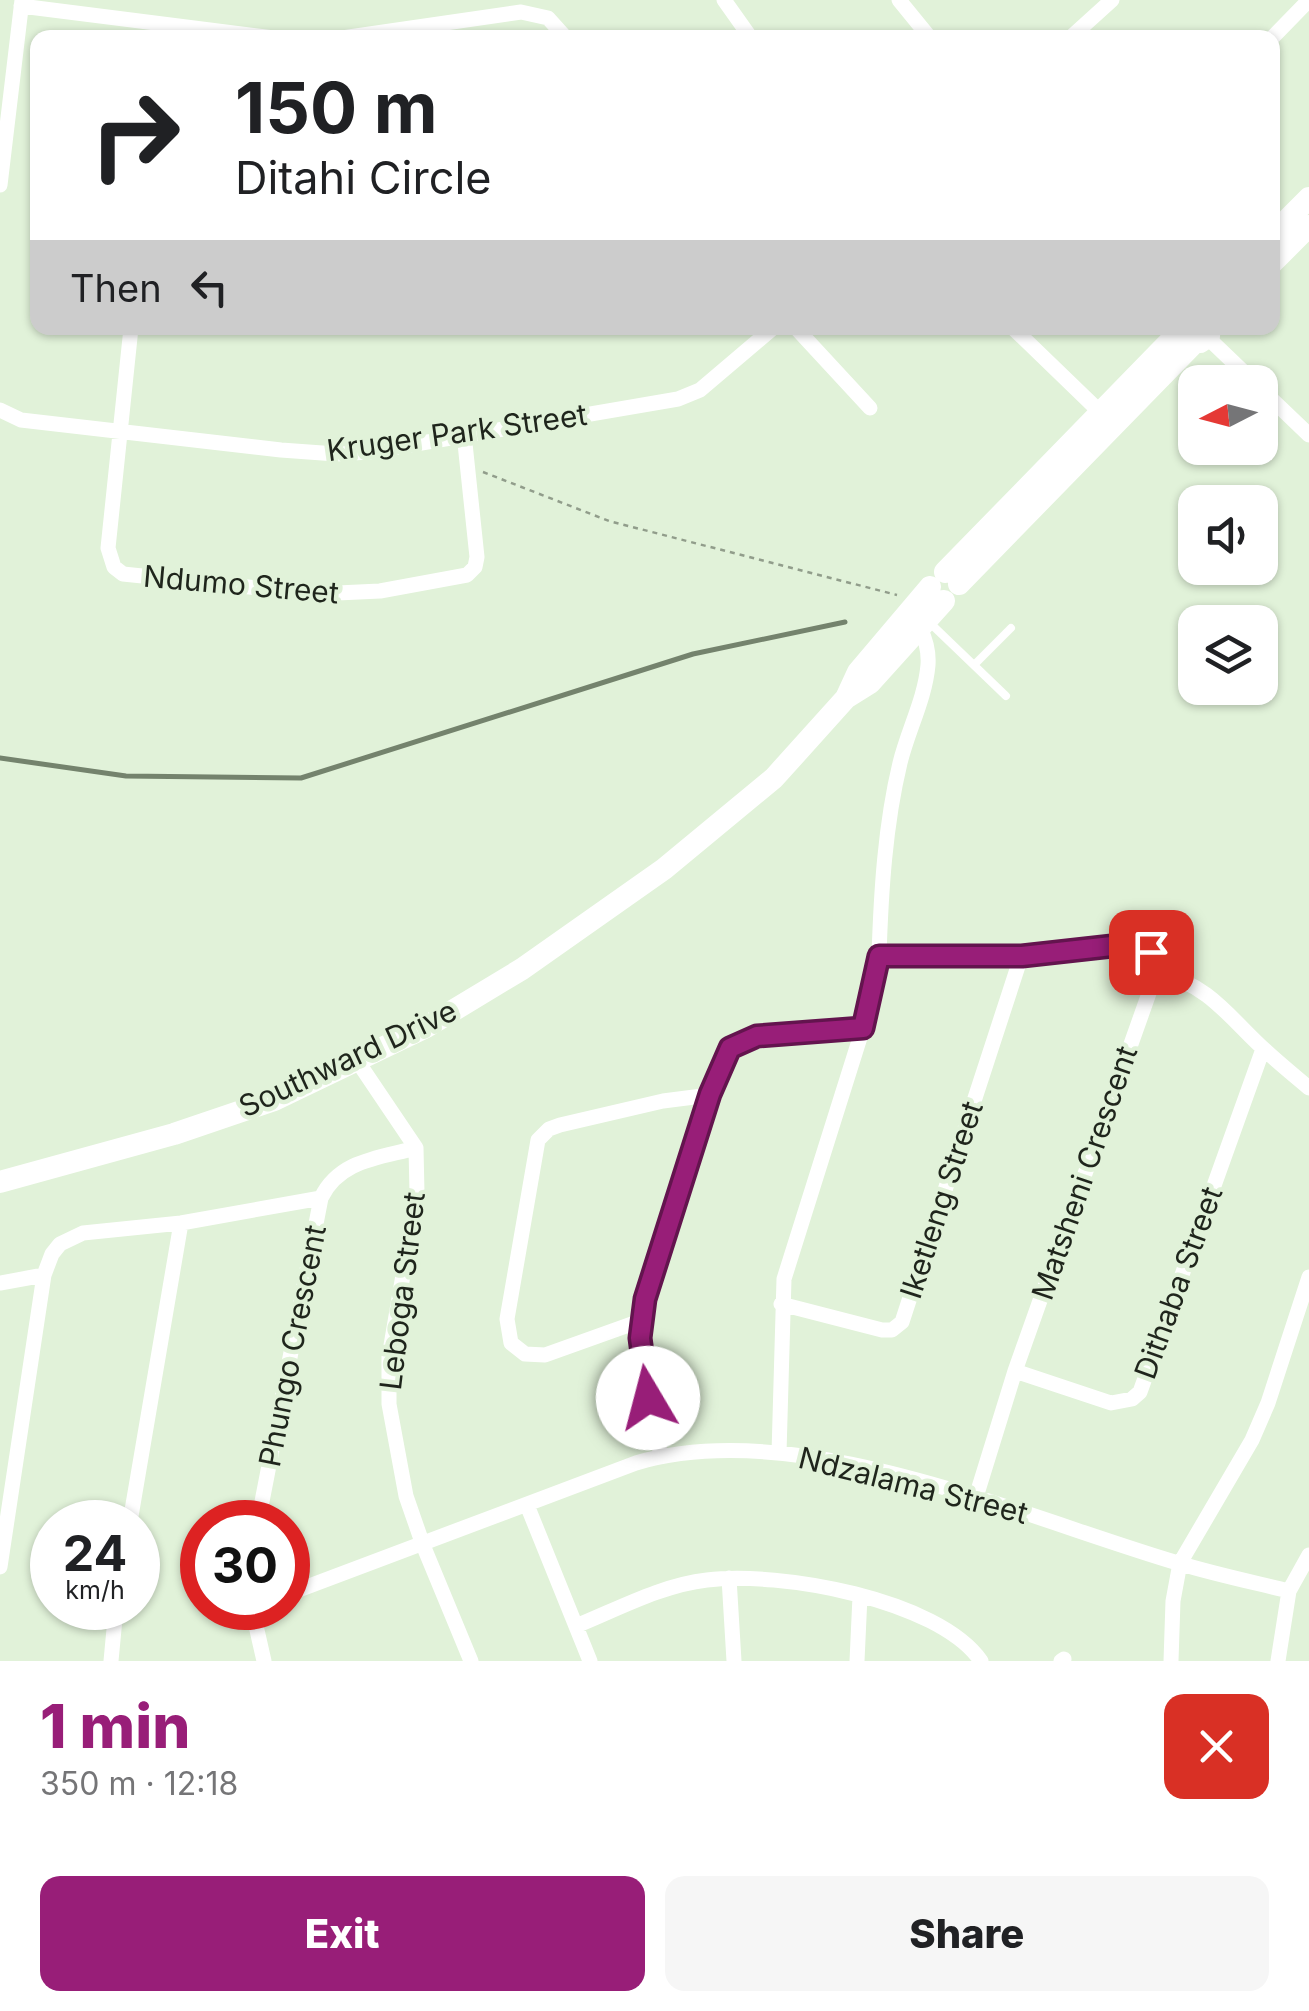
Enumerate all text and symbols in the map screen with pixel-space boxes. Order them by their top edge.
text: 150 m [235,65,438,150]
icon: right [70,70,200,200]
text: Ditahi Circle [235,150,492,205]
icon: left [182,260,237,315]
text: Then [70,265,162,311]
north arrow [1178,365,1278,465]
map controls [1178,365,1278,705]
street label: Kruger Park Street [325,396,589,468]
button: sound [1178,485,1278,585]
street label: Ndumo Street [142,558,340,610]
button: layers [1178,605,1278,705]
pin [1109,910,1194,995]
icon: arrive [1124,925,1179,980]
street label: Southward Drive [233,992,462,1124]
street label: Matsheni Crescent [1024,1041,1144,1304]
street label: Iketleng Street [892,1096,990,1303]
street label: Dithaba Street [1127,1181,1230,1384]
street label: Leboga Street [372,1190,432,1392]
street label: Phungo Crescent [251,1222,333,1470]
position arrow [596,1346,700,1450]
street label: Ndzalama Street [795,1439,1032,1531]
speed limit sign: 30 [180,1500,310,1630]
text: 24 [63,1523,127,1583]
text: km/h [65,1575,125,1605]
text: 1 min [40,1690,190,1762]
button: close [1164,1694,1269,1799]
text: 350 m · 12:18 [40,1764,238,1803]
button: Exit [40,1876,645,1991]
button: Share [665,1876,1269,1991]

